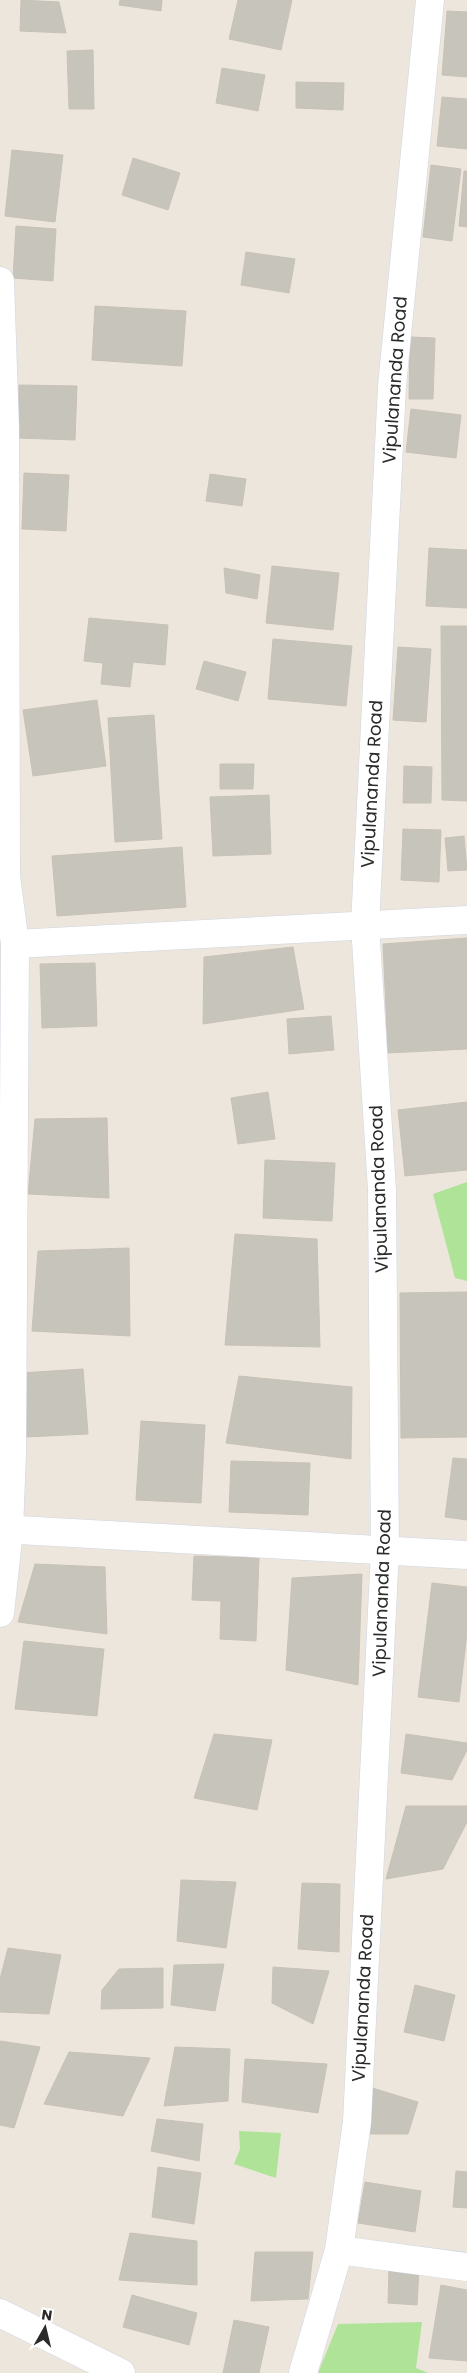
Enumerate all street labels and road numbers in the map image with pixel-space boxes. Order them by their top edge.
street label: Vipulananda Road [376,295,413,465]
street label: Vipulananda Road [355,699,388,869]
street label: Vipulananda Road [363,1105,394,1273]
street label: Vipulananda Road [366,1509,397,1677]
street label: Vipulananda Road [346,1913,379,2083]

